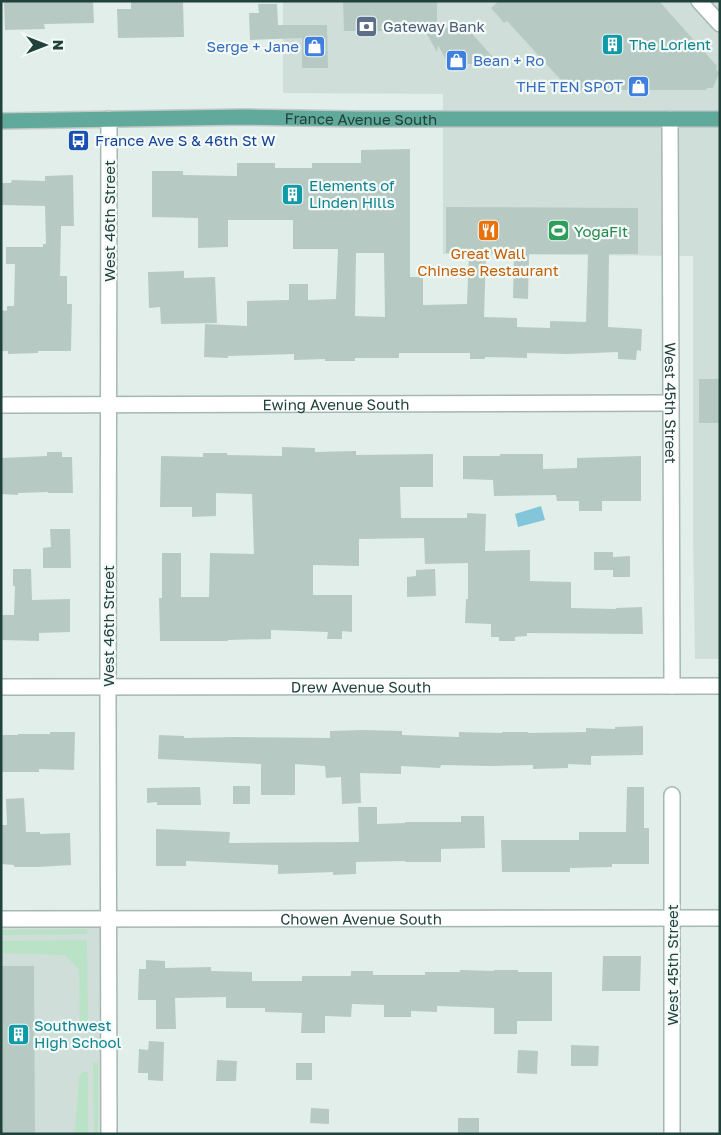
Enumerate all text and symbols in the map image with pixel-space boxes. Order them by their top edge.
bank icon: Gateway Bank [355,14,379,38]
place label: Gateway Bank [383,17,485,35]
north arrow [20,20,70,70]
building icon: The Lorient [601,32,625,56]
shop icon: Serge + Jane [303,34,327,58]
place label: The Lorient [629,35,711,53]
place label: Serge + Jane [207,37,299,55]
text: N [50,40,67,50]
shop icon: Bean + Ro [445,48,469,72]
place label: Bean + Ro [473,51,544,69]
shop icon: THE TEN SPOT [627,74,651,98]
place label: THE TEN SPOT [516,77,623,95]
street label: France Avenue South [284,109,437,128]
bus stop icon: France Ave S & 46th St W [67,128,91,152]
place label: France Ave S & 46th St W [95,131,275,149]
street label: West 46th Street [100,160,118,282]
place label: Elements of Linden Hills [309,176,395,211]
building icon: Elements of Linden Hills [281,182,305,206]
restaurant icon: Great Wall Chinese Restaurant [476,218,500,242]
sports icon: YogaFit [546,219,570,243]
place label: YogaFit [574,222,628,240]
place label: Great Wall Chinese Restaurant [417,244,559,279]
street label: West 45th Street [662,342,680,464]
street label: Ewing Avenue South [262,395,410,413]
street label: West 46th Street [99,565,117,687]
street label: Drew Avenue South [291,677,431,696]
street label: West 45th Street [663,904,681,1026]
street label: Chowen Avenue South [280,909,442,928]
place label: Southwest High School [34,1016,122,1051]
building icon: Southwest High School [6,1022,30,1046]

